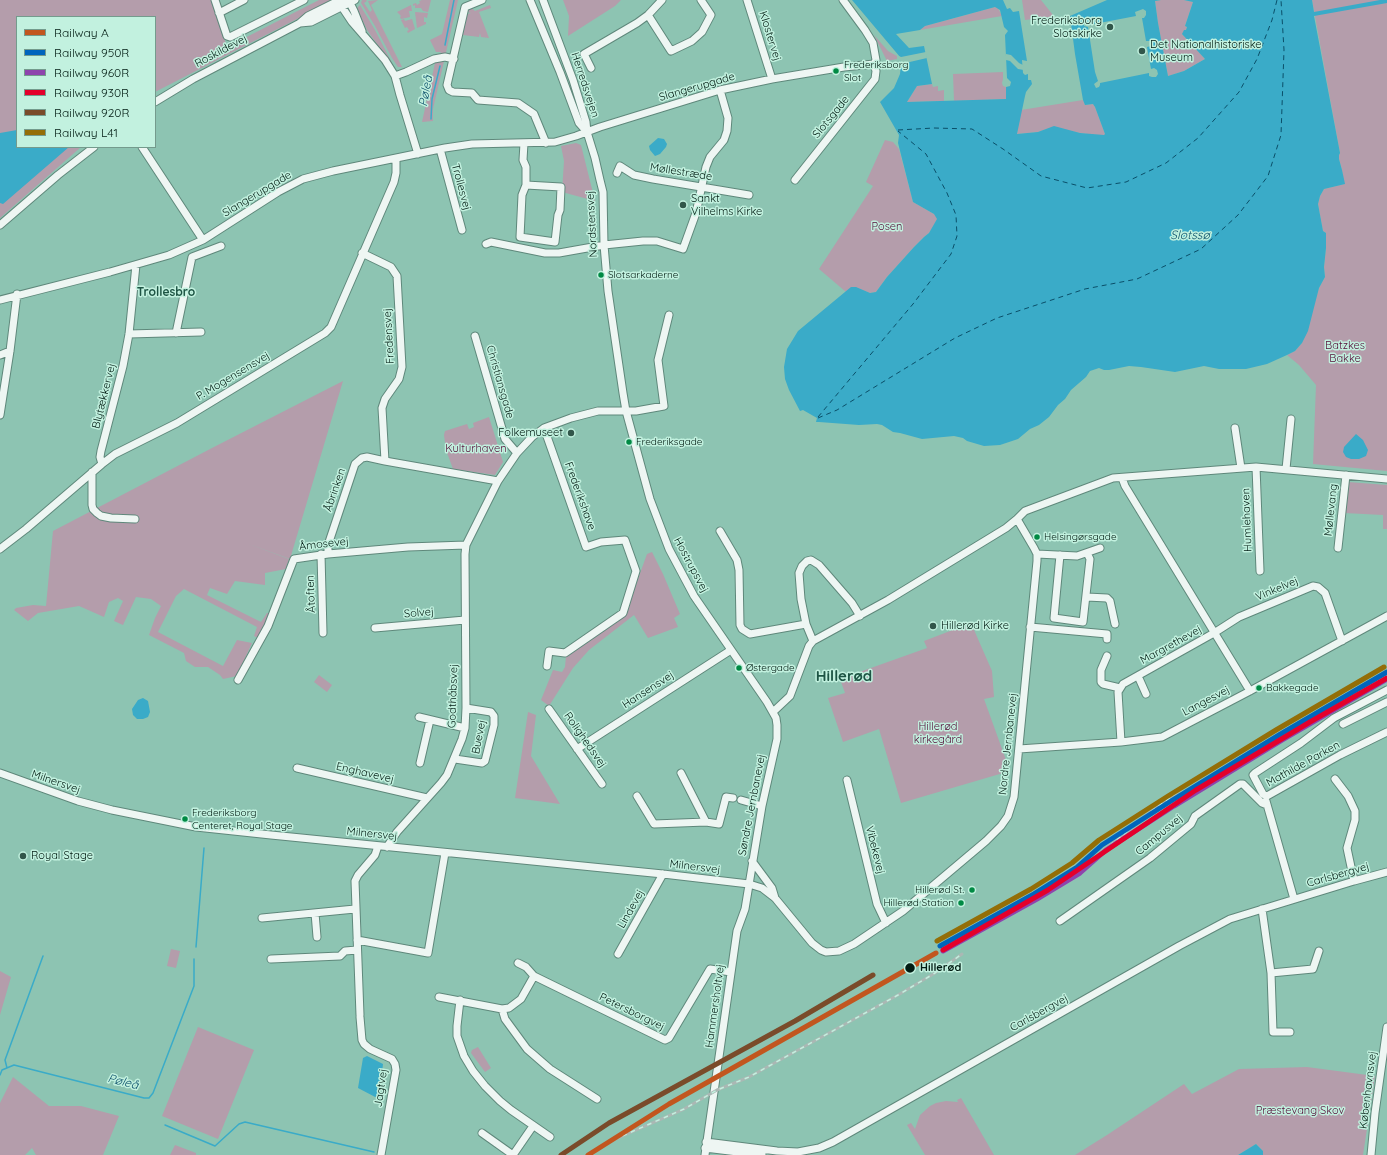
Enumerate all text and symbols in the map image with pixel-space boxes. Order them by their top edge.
street label: Klostervej [756,10,784,62]
place label: Frederiksborg Slotskirke [1031,14,1102,40]
legend [16,16,156,148]
marker: Frederiksborg Slotskirke [1105,22,1115,32]
text: Railway A [54,25,109,40]
street label: Roskildevej [192,32,250,70]
place label: Det Nationalhistoriske Museum [1150,38,1262,64]
text: Railway 950R [54,45,129,60]
marker: Det Nationalhistoriske Museum [1137,46,1147,56]
street label: Herredsvejen [568,51,602,119]
place label: Frederiksborg Slot [844,59,909,82]
text: Railway 960R [54,65,129,80]
marker: Frederiksborg Slot [831,66,841,76]
street label: Slangerupgade [658,70,736,104]
water label: Pøleå [416,74,436,108]
text: Railway 930R [54,85,129,100]
street label: Slotsgade [810,93,852,141]
text: Railway 920R [54,105,129,120]
text: Railway L41 [54,125,118,140]
street label: Møllestræde [649,161,713,183]
street label: Trollesvej [448,162,474,212]
street label: Slangerupgade [220,168,294,220]
street label: Nordstensvej [584,190,600,258]
place label: Sankt Vilhelms Kirke [691,192,762,218]
marker: Sankt Vilhelms Kirke [678,200,688,210]
park label: Posen [872,220,902,234]
water label: Slotssø [1170,228,1210,242]
place label: Slotsarkaderne [608,269,678,281]
marker: Slotsarkaderne [596,270,606,280]
district label: Trollesbro [137,285,195,299]
street label: Fredensvej [381,308,397,364]
park label: Batzkes Bakke [1325,339,1365,365]
street label: Christiansgade [483,344,517,420]
street label: P. Mogensensvej [194,349,272,403]
street label: Blytækkervej [90,362,118,430]
place label: Folkemuseet [498,426,563,440]
marker: Folkemuseet [566,428,576,438]
place label: Frederiksgade [636,436,702,448]
marker: Frederiksgade [624,437,634,447]
park label: Kulturhaven [445,442,507,456]
street label: Frederikshave [562,460,598,532]
street label: Åbrinken [321,467,349,513]
street label: Møllevang [1322,483,1340,537]
street label: Humlehaven [1239,488,1255,552]
place label: Helsingørsgade [1044,531,1117,543]
marker: Helsingørsgade [1032,532,1042,542]
street label: Åmosevej [298,535,350,553]
street label: Hostrupsvej [671,535,711,595]
street label: Vinkelvej [1254,574,1300,604]
street label: Åtoften [304,575,318,613]
street label: Solvej [403,605,435,621]
place label: Hillerød Kirke [941,619,1009,633]
marker: Hillerød Kirke [928,621,938,631]
street label: Margrethevej [1138,623,1204,667]
place label: Østergade [746,662,795,674]
marker: Østergade [734,663,744,673]
street label: Godthåbsvej [445,664,461,728]
district label: Hillerød [816,667,872,685]
street label: Hansensvej [620,668,676,712]
place label: Bakkegade [1266,682,1319,694]
street label: Langesvej [1180,683,1232,719]
marker: Bakkegade [1254,683,1264,693]
street label: Nordre Jernbanevej [996,692,1020,796]
street label: Rolighedsvej [561,710,609,770]
street label: Buevej [469,719,489,755]
park label: Hillerød kirkegård [914,720,962,746]
street label: Mathilde Parken [1264,738,1342,790]
street label: Søndre Jernbanevej [736,753,768,857]
street label: Enghavevej [335,760,395,786]
street label: Milnersvej [30,767,82,797]
place label: Frederiksborg Centeret, Royal Stage [192,807,293,830]
street label: Campusvej [1133,812,1185,858]
marker: Frederiksborg Centeret, Royal Stage [180,814,190,824]
street label: Vibekevej [863,824,887,876]
street label: Milnersvej [346,825,398,843]
place label: Royal Stage [31,849,93,863]
marker: Royal Stage [18,851,28,861]
street label: Milnersvej [669,857,721,877]
street label: Carlsbergvej [1305,860,1371,890]
place label: Hillerød St. [915,884,964,896]
marker: Hillerød St. [967,885,977,895]
street label: Lindevej [615,887,647,931]
place label: Hillerød Station [883,897,954,909]
marker: Hillerød Station [956,898,966,908]
marker: Hillerød [903,961,917,975]
place label: Hillerød [920,961,961,975]
street label: Hammersholtvej [703,963,727,1049]
street label: Petersborgvej [597,990,667,1034]
street label: Carlsbergvej [1008,992,1070,1034]
street label: Københavnsvej [1357,1050,1379,1130]
street label: Jagtvej [372,1068,390,1108]
water label: Pøleå [106,1071,140,1093]
park label: Præstevang Skov [1256,1104,1344,1118]

